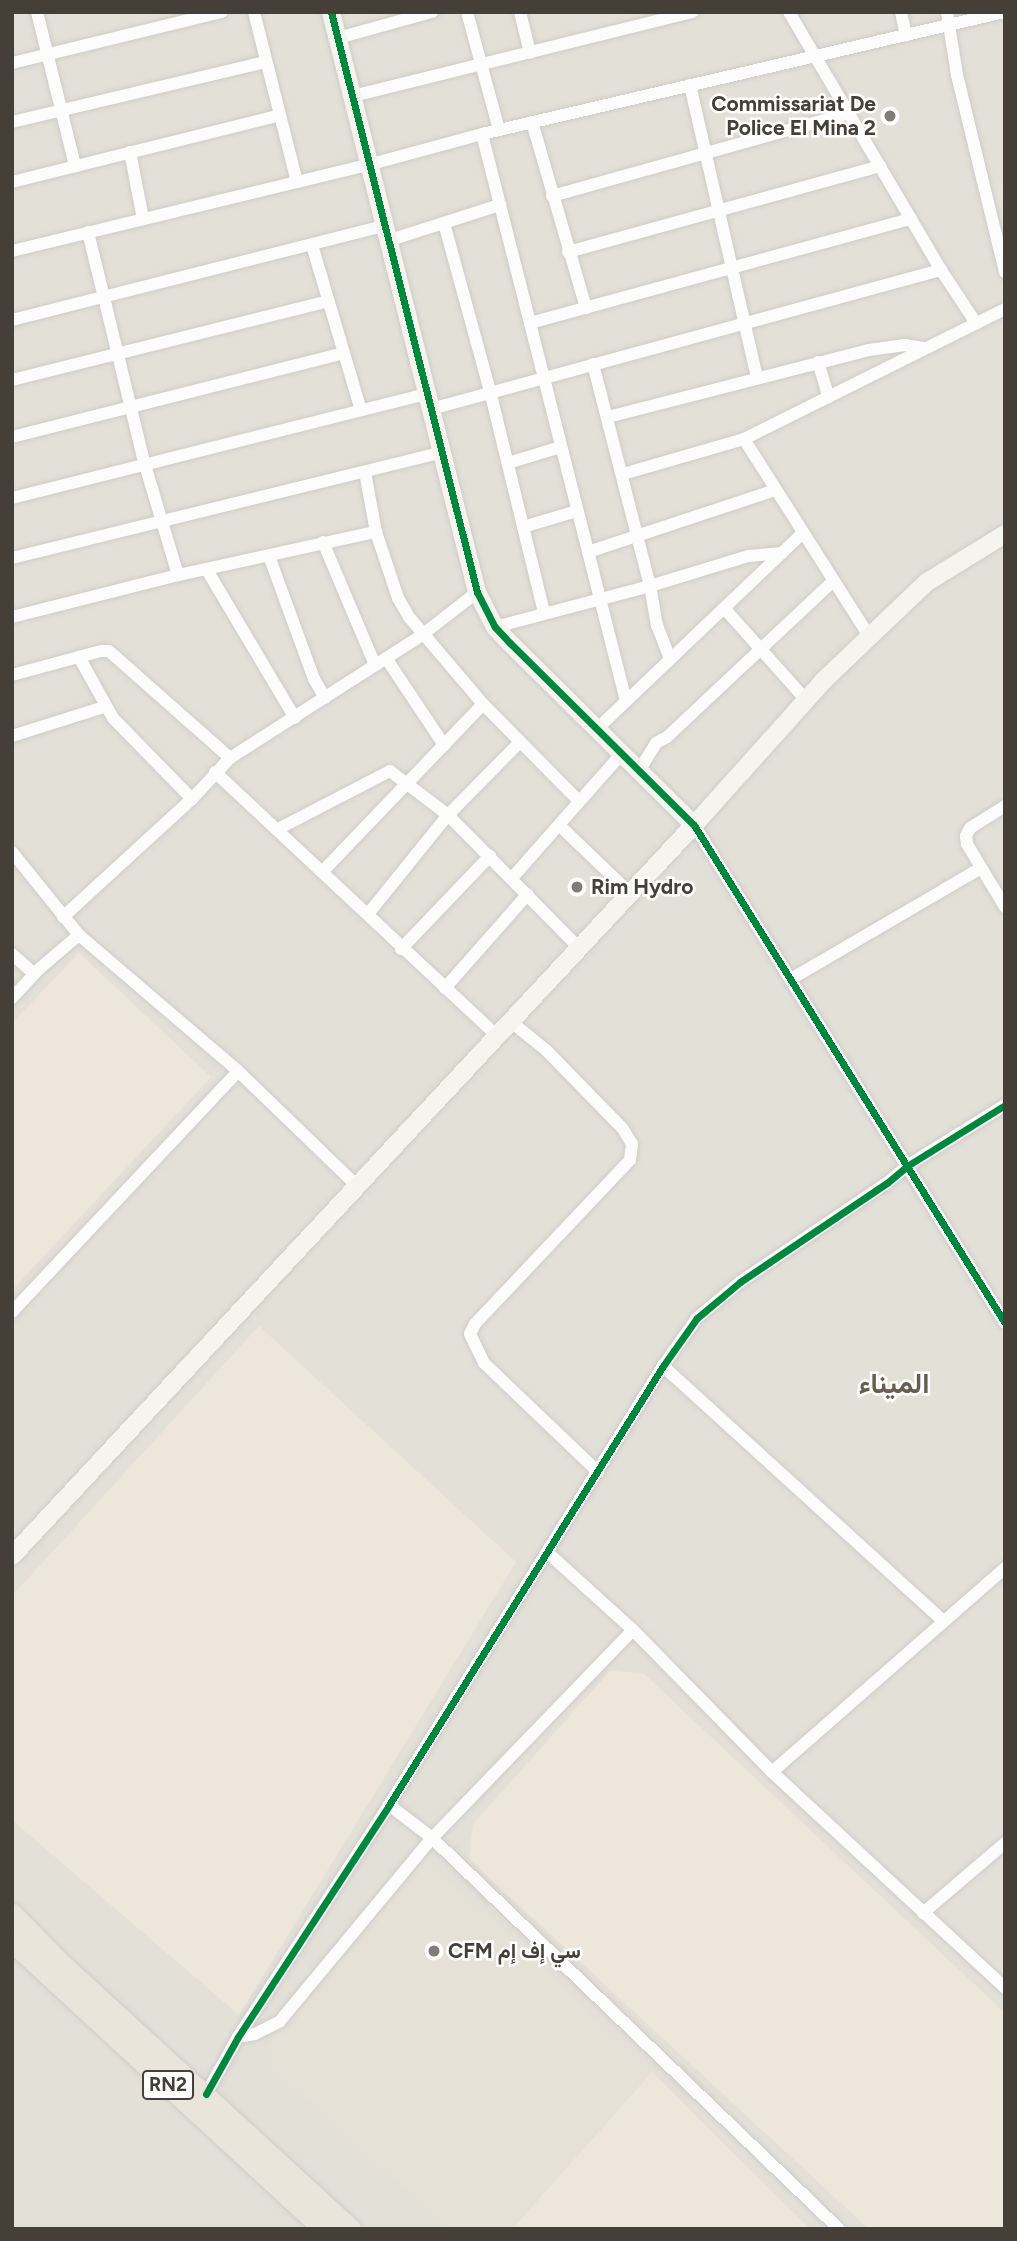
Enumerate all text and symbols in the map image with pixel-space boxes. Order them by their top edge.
place label: Commissariat De Police El Mina 2 [711,91,876,141]
marker: Commissariat De Police El Mina 2 [882,108,898,124]
place label: Rim Hydro [591,874,694,900]
marker: Rim Hydro [569,879,585,895]
district label: الميناء [858,1366,930,1400]
place label: CFM سي إف إم [448,1938,581,1964]
marker: CFM سي إف إم [426,1943,442,1959]
road number: RN2 [142,2070,194,2100]

